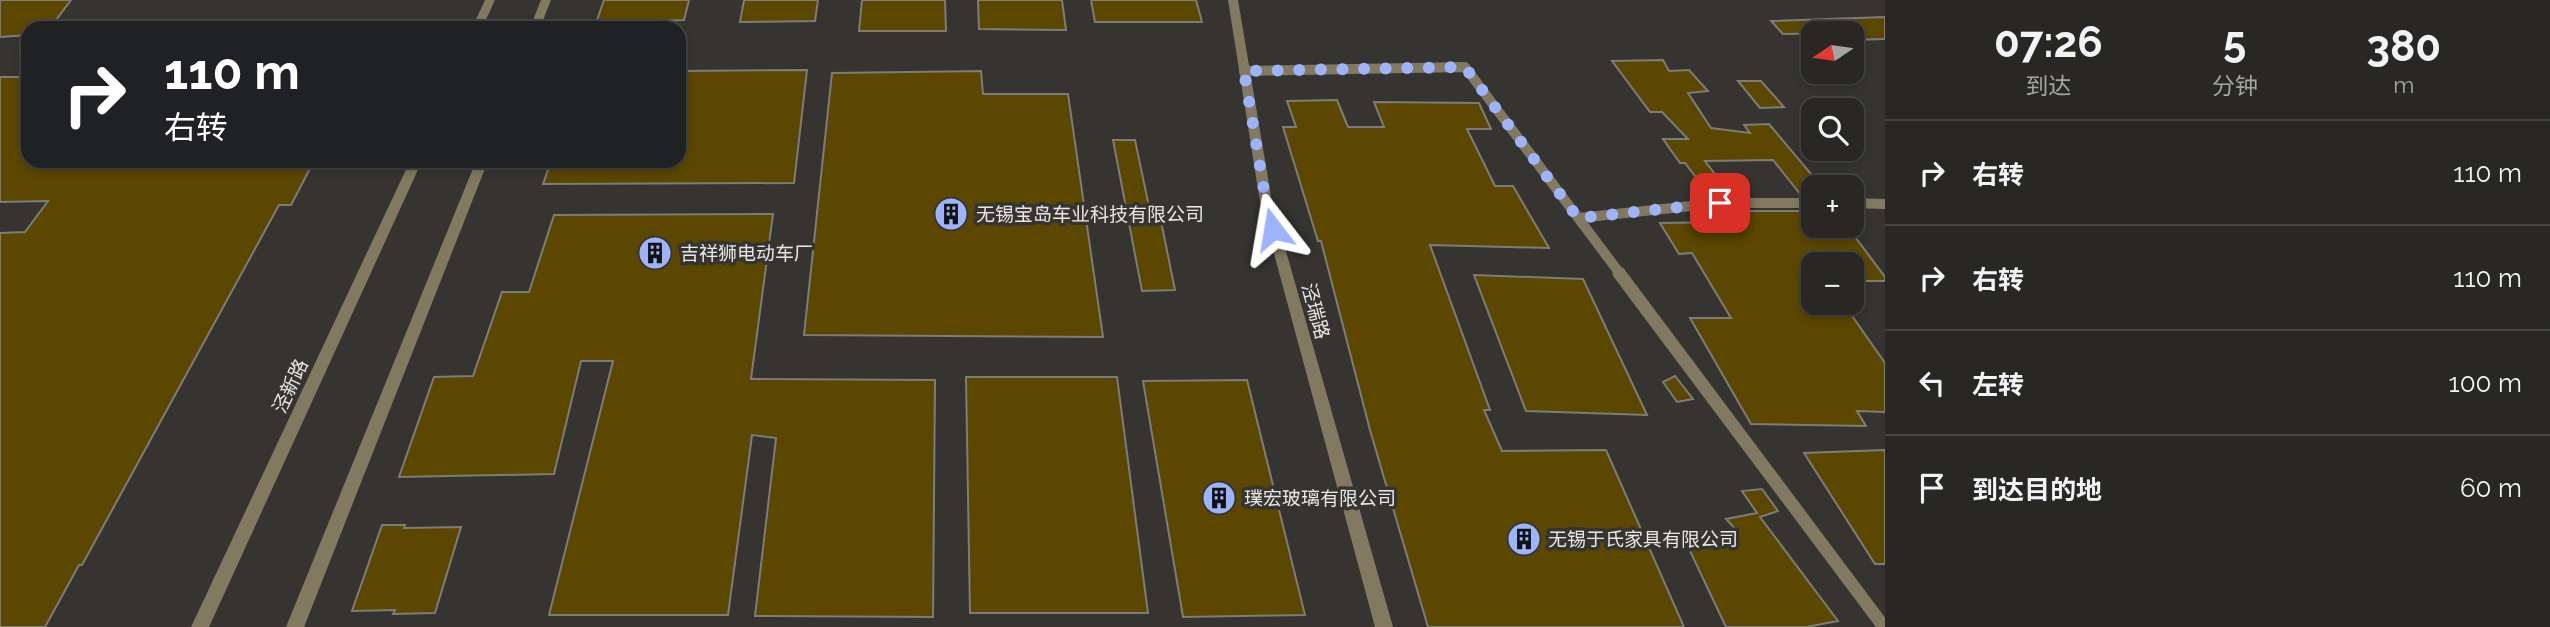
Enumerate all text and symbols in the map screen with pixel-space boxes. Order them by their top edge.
text: 07:26 [1994,18,2103,67]
text: 5 [2223,18,2246,67]
north arrow [1801,21,1864,84]
map controls [1801,21,1864,315]
text: 380 [2367,22,2441,71]
text: 110 m [164,43,300,100]
icon: right [49,49,140,140]
text: m [2393,71,2414,98]
text: 到达 [2025,72,2071,99]
text: 分钟 [2212,72,2258,99]
button: search [1801,98,1864,161]
text: 右转 [164,109,228,146]
icon: right [1913,154,1951,192]
text: 110 m [2453,158,2522,188]
text: 右转 [1972,160,2024,190]
pin [1690,173,1750,233]
button: + [1801,175,1864,238]
icon: arrive [1701,184,1739,222]
position arrow [1236,192,1310,266]
building icon: 无锡宝岛车业科技有限公司 [932,195,970,233]
place label: 无锡宝岛车业科技有限公司 [976,203,1204,225]
building icon: 吉祥狮电动车厂 [636,234,674,272]
place label: 吉祥狮电动车厂 [680,242,813,264]
button: − [1801,252,1864,315]
icon: right [1913,259,1951,297]
text: 110 m [2453,263,2522,293]
text: 右转 [1972,265,2024,295]
street label: 泾瑞路 [1298,281,1334,341]
street label: 泾新路 [268,356,312,416]
icon: left [1913,364,1951,402]
text: 100 m [2449,368,2522,398]
text: 左转 [1972,370,2024,400]
icon: arrive [1913,469,1951,507]
text: 60 m [2460,473,2522,503]
text: 到达目的地 [1972,475,2102,505]
building icon: 璞宏玻璃有限公司 [1200,479,1238,517]
place label: 璞宏玻璃有限公司 [1244,487,1396,509]
building icon: 无锡于氏家具有限公司 [1505,520,1543,558]
place label: 无锡于氏家具有限公司 [1548,528,1738,550]

